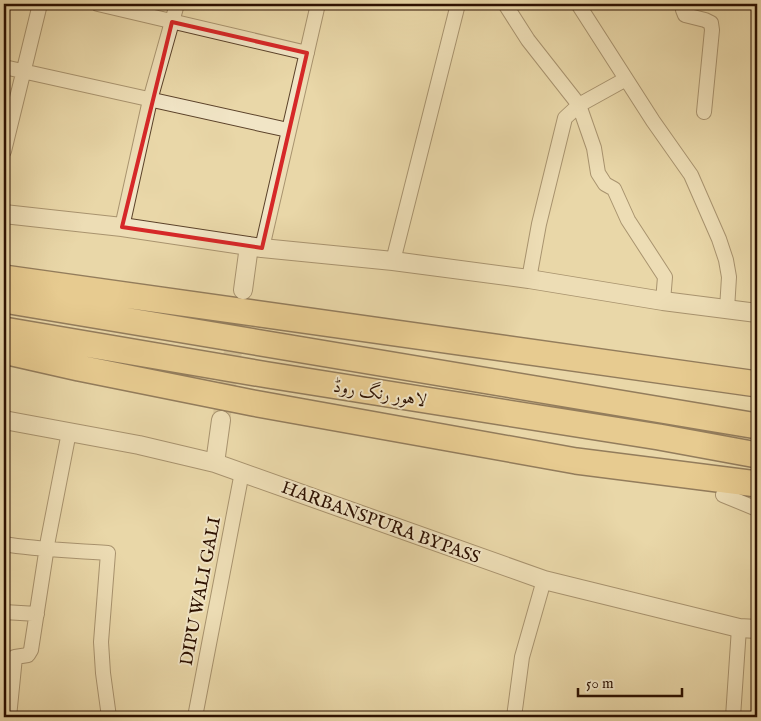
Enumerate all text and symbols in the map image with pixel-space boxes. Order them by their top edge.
street label: لاہور رنگ روڈ [331,374,428,413]
street label: HARBANSPURA BYPASS [278,477,483,570]
street label: DIPU WALI GALI [176,515,227,668]
scale bar [578,666,682,698]
text: 50 m [586,674,614,693]

